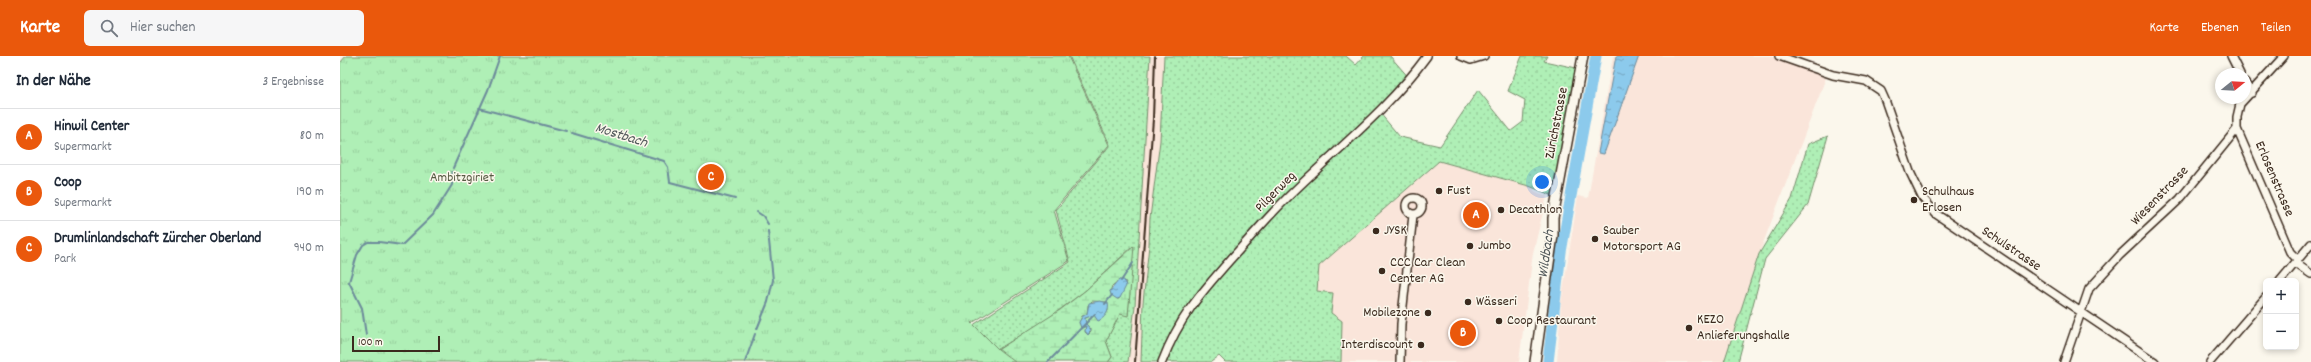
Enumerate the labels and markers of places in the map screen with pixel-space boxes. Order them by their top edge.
pin: C [698,162,724,192]
place label: Fust [1447,181,1470,201]
place label: Schulhaus Erlosen [1922,182,1975,218]
marker: Fust [1434,186,1444,196]
marker: Schulhaus Erlosen [1909,195,1919,205]
pin: A [1463,200,1489,230]
place label: Decathlon [1509,200,1562,220]
marker: Decathlon [1496,205,1506,215]
place label: JYSK [1384,221,1407,241]
place label: Sauber Motorsport AG [1603,221,1681,257]
marker: JYSK [1371,226,1381,236]
marker: Sauber Motorsport AG [1590,234,1600,244]
place label: Jumbo [1478,236,1511,256]
marker: Jumbo [1465,241,1475,251]
place label: CCC Car Clean Center AG [1390,253,1465,289]
marker: CCC Car Clean Center AG [1377,266,1387,276]
place label: Wässeri [1476,292,1517,312]
marker: Wässeri [1463,297,1473,307]
place label: Mobilezone [1363,303,1420,323]
marker: Mobilezone [1423,308,1433,318]
place label: KEZO Anlieferungshalle [1697,310,1790,346]
place label: Coop Restaurant [1507,311,1596,331]
marker: Coop Restaurant [1494,316,1504,326]
pin: B [1450,318,1476,348]
marker: KEZO Anlieferungshalle [1684,323,1694,333]
place label: Interdiscount [1341,335,1413,355]
marker: Interdiscount [1416,340,1426,350]

